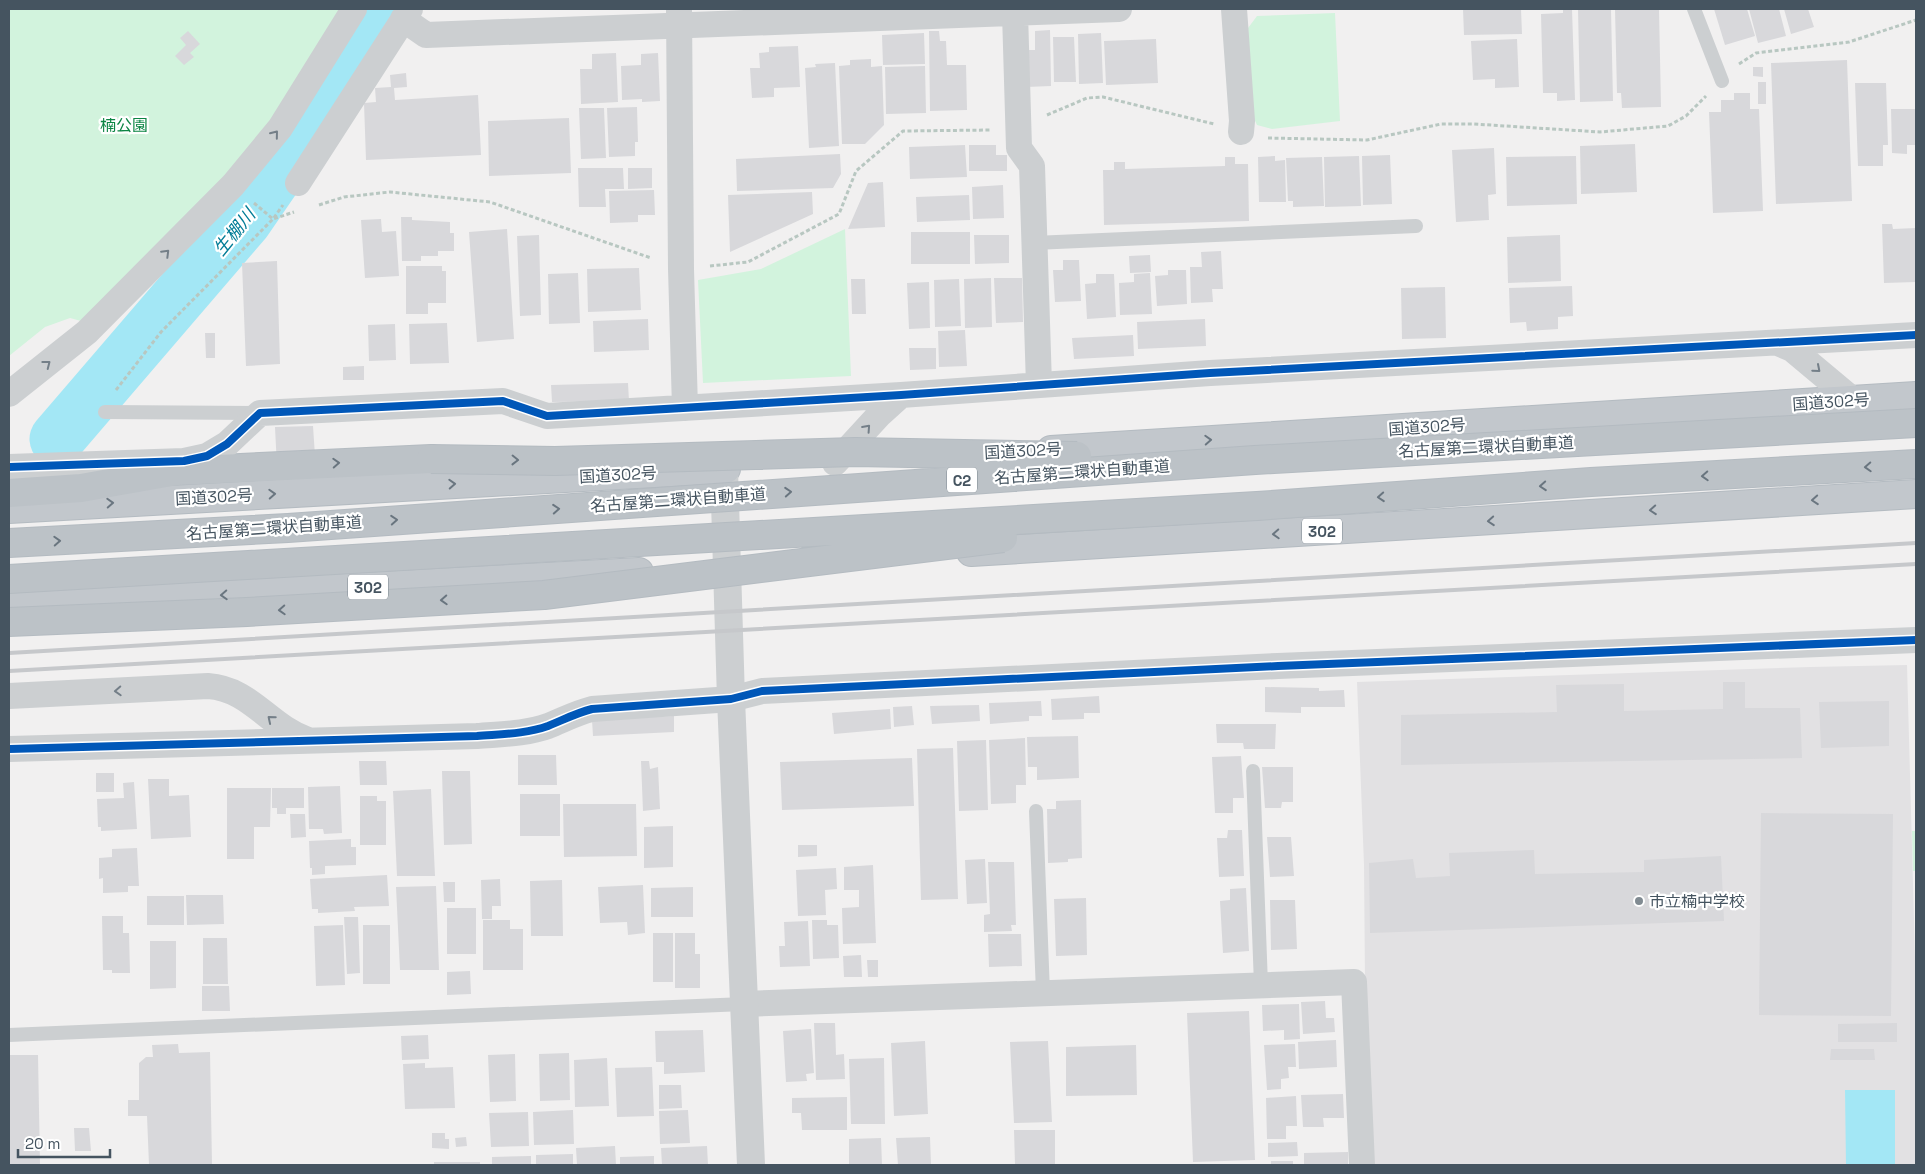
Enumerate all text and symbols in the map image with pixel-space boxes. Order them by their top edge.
park label: 楠公園 [100,115,148,136]
one-way arrow [270,130,279,139]
water label: 生棚川 [208,202,261,260]
one-way arrow [160,250,169,259]
one-way arrow [41,361,50,369]
one-way arrow [1811,364,1820,373]
street label: 国道302号 [1792,389,1870,415]
street label: 国道302号 [1388,414,1466,440]
one-way arrow [861,424,870,433]
street label: 名古屋第二環状自動車道 [1398,432,1574,462]
one-way arrow [1204,435,1212,446]
street label: 国道302号 [984,438,1062,464]
one-way arrow [512,455,519,465]
street label: 名古屋第二環状自動車道 [993,455,1171,489]
one-way arrow [332,458,340,469]
one-way arrow [1863,461,1871,472]
street label: 国道302号 [579,462,657,488]
road number: C2 [947,468,977,492]
one-way arrow [1701,470,1709,481]
one-way arrow [448,478,456,489]
one-way arrow [1539,480,1547,491]
street label: 名古屋第二環状自動車道 [589,483,767,517]
street label: 国道302号 [175,484,253,510]
one-way arrow [785,487,793,498]
one-way arrow [268,488,276,499]
one-way arrow [1377,492,1385,503]
one-way arrow [1811,495,1819,506]
one-way arrow [106,498,114,509]
one-way arrow [553,503,561,514]
one-way arrow [1649,505,1657,516]
street label: 名古屋第二環状自動車道 [185,511,363,545]
one-way arrow [391,515,399,526]
one-way arrow [1487,515,1495,526]
road number: 302 [1302,518,1342,544]
one-way arrow [1272,528,1280,539]
one-way arrow [54,535,62,546]
road number: 302 [348,574,388,600]
one-way arrow [220,589,228,600]
one-way arrow [440,595,448,606]
one-way arrow [278,604,286,615]
one-way arrow [114,685,122,696]
one-way arrow [267,715,276,724]
place label: 市立楠中学校 [1649,891,1745,912]
marker: 市立楠中学校 [1633,895,1645,907]
scale bar [18,1126,110,1158]
text: 20 m [25,1134,60,1153]

